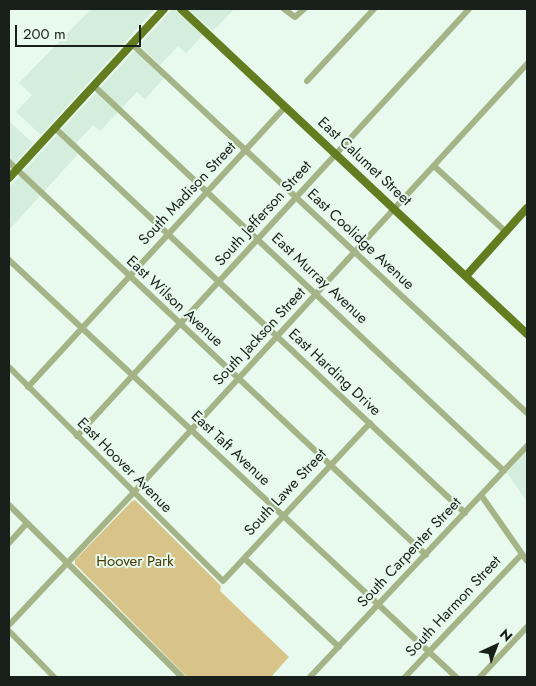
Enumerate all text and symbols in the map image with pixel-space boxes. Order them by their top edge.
scale bar [18,15,144,47]
text: 200 m [23,23,66,45]
street label: East Calumet Street [313,114,415,210]
street label: South Madison Street [136,139,240,249]
street label: South Jefferson Street [212,158,316,270]
street label: East Coolidge Avenue [303,186,417,294]
street label: East Murray Avenue [267,230,371,328]
street label: East Wilson Avenue [122,253,226,351]
street label: South Jackson Street [210,284,310,390]
street label: East Harding Drive [284,326,384,420]
street label: East Taft Avenue [187,408,273,490]
street label: East Hoover Avenue [73,415,175,517]
street label: South Lawe Street [241,446,331,540]
street label: South Carpenter Street [354,494,466,612]
park label: Hoover Park [96,553,174,571]
street label: South Harmon Street [403,553,505,661]
north arrow [471,621,521,671]
text: N [495,624,517,646]

